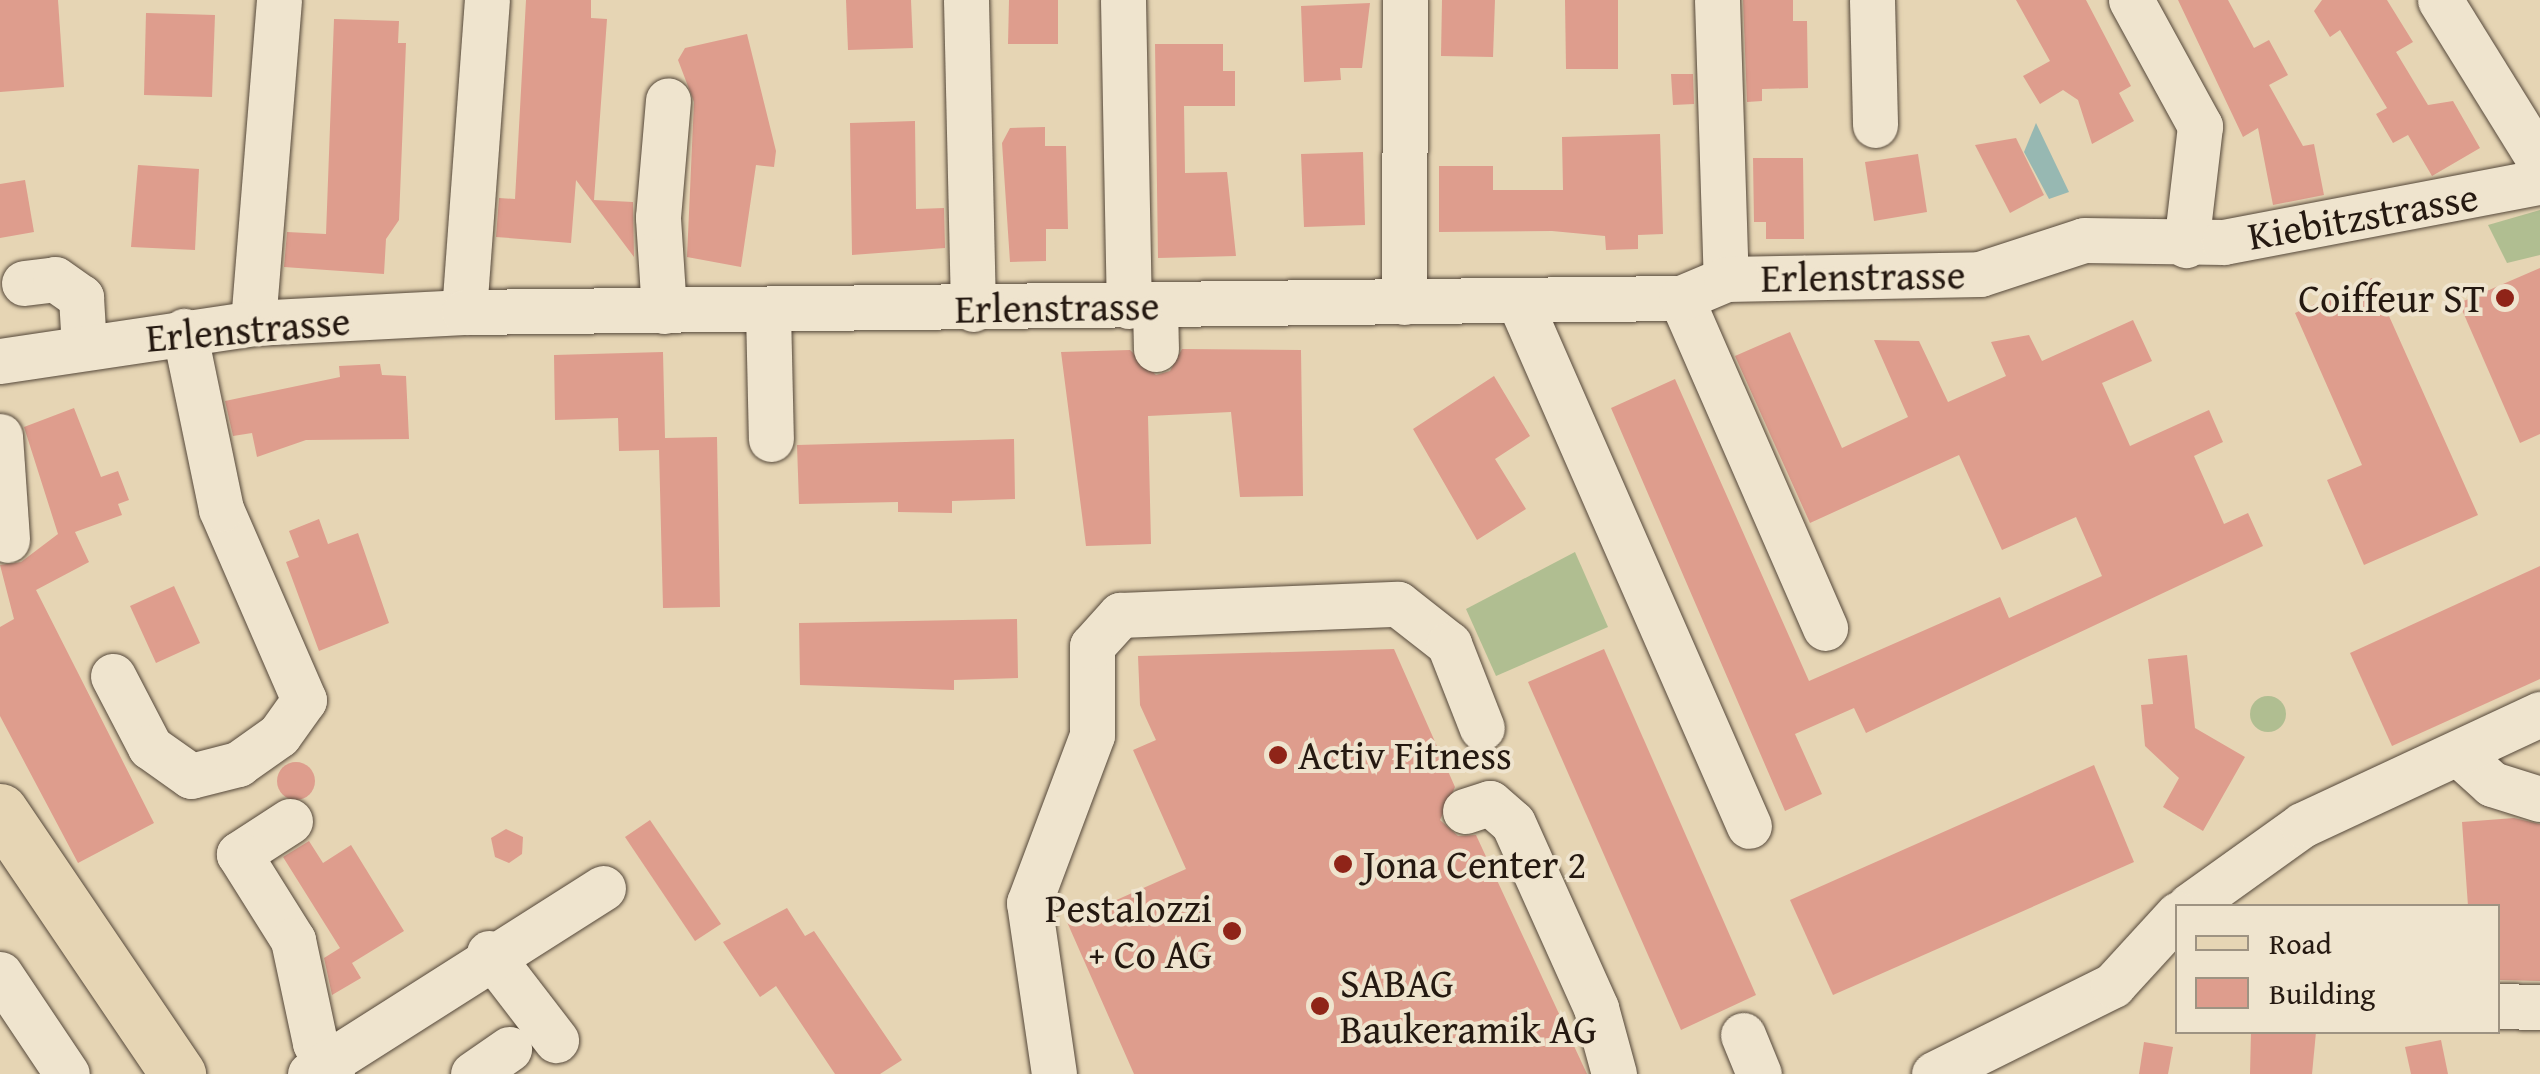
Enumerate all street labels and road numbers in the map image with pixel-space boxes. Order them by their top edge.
street label: Kiebitzstrasse [2244,172,2482,260]
street label: Erlenstrasse [1760,250,1966,302]
street label: Erlenstrasse [954,281,1160,333]
street label: Erlenstrasse [144,296,352,362]

